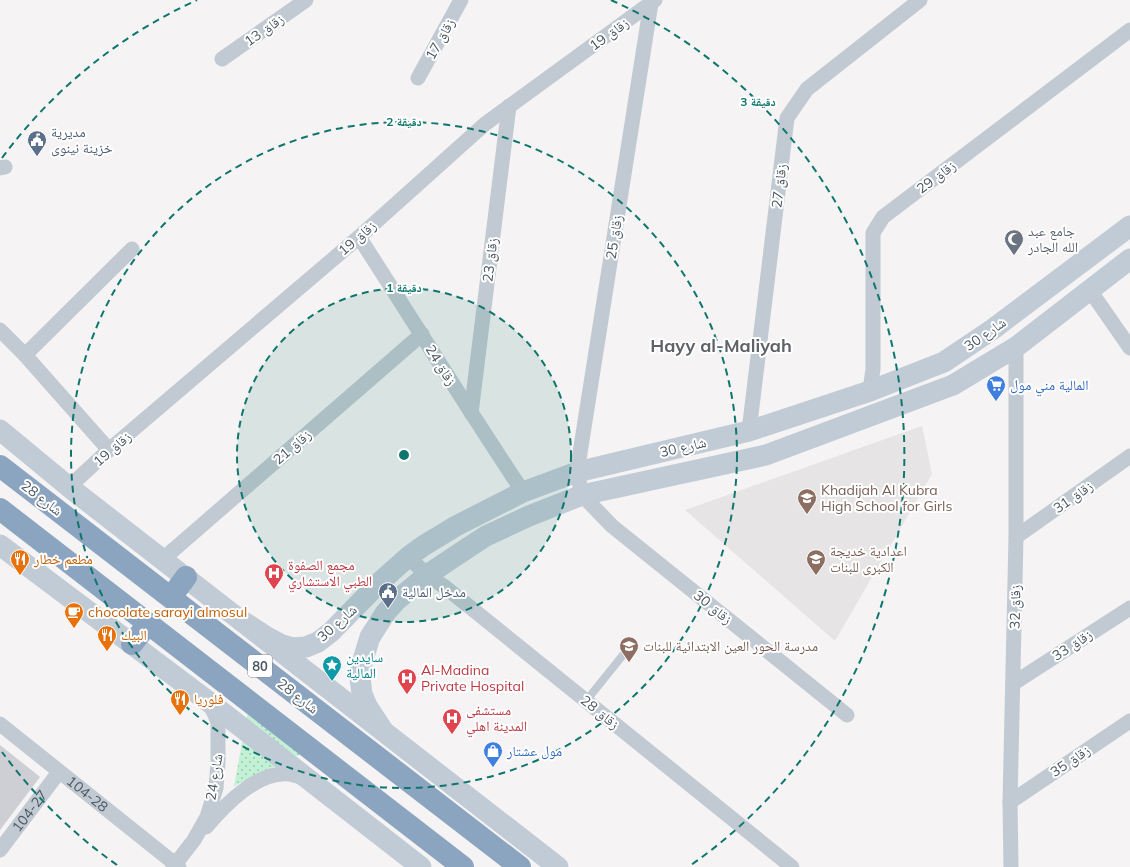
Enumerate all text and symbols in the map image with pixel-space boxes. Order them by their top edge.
street label: زقاق 13 [241,10,287,50]
street label: زقاق 19 [586,14,632,54]
street label: زقاق 17 [421,15,459,63]
text: 3 دقيقة [740,94,776,109]
text: 2 دقيقة [386,114,422,129]
place label: مديرية خزينة نينوى [51,123,113,157]
public building icon: مديرية خزينة نينوى [26,129,48,157]
street label: زقاق 29 [913,156,959,198]
street label: زقاق 27 [767,163,791,209]
street label: زقاق 25 [602,214,626,260]
street label: زقاق 19 [334,217,380,259]
place label: جامع عبد الله الجادر [1027,222,1078,256]
mosque icon: جامع عبد الله الجادر [1003,228,1025,256]
street label: زقاق 23 [478,237,502,283]
text: 1 دقيقة [386,280,422,295]
street label: شارع 30 [961,313,1010,356]
district label: Hayy al-Maliyah [650,334,792,357]
street label: زقاق 24 [422,341,460,389]
supermarket icon: المالية مني مول [985,374,1007,402]
place label: المالية مني مول [1010,376,1089,397]
street label: زقاق 21 [269,426,315,468]
street label: زقاق 19 [89,428,135,470]
street label: شارع 30 [658,433,708,462]
centre of rings [397,448,411,462]
street label: شارع 28 [17,476,66,520]
street label: زقاق 31 [1050,477,1096,517]
place label: Khadijah Al Kubra High School for Girls [821,481,952,515]
school or university icon: Khadijah Al Kubra High School for Girls [796,487,818,515]
place label: اعدادية خديجة الكبرى للبنات [830,542,907,576]
restaurant icon: مطعم خطار [9,548,31,576]
school or university icon: اعدادية خديجة الكبرى للبنات [805,548,827,576]
place label: مطعم خطار [33,550,93,569]
place label: مجمع الصفوة الطبي الاستشاري [288,556,372,593]
hospital icon: مجمع الصفوة الطبي الاستشاري [263,562,285,590]
public building icon: مدخل المالية [377,581,399,609]
place label: مدخل المالية [402,583,466,601]
street label: زقاق 32 [1006,585,1024,629]
street label: زقاق 30 [690,586,736,628]
cafe icon: chocolate sarayi almosul [63,601,85,629]
street label: شارع 30 [313,601,361,646]
place label: chocolate sarayi almosul [88,603,247,621]
restaurant icon: البيك [96,624,118,652]
street label: زقاق 33 [1048,625,1096,665]
place label: البيك [121,626,147,644]
school or university icon: مدرسة الحور العين الابتدائية للبنات [618,635,640,663]
place label: مدرسة الحور العين الابتدائية للبنات [643,637,818,655]
place label: سايدين المالية [346,648,383,682]
place icon: سايدين المالية [321,654,343,682]
road number: 80 [248,655,272,677]
place label: Al-Madina Private Hospital [421,661,524,695]
hospital icon: Al-Madina Private Hospital [396,667,418,695]
street label: شارع 28 [273,674,322,718]
restaurant icon: فلوريا [169,688,191,716]
place label: فلوريا [194,690,224,708]
street label: زقاق 28 [577,691,623,733]
place label: مستشفى المدينة اهلي [466,701,527,738]
hospital icon: مستشفى المدينة اهلي [441,707,463,735]
shop icon: مول عشتار [482,740,504,768]
street label: زقاق 35 [1047,741,1093,781]
place label: مول عشتار [506,742,562,760]
street label: شارع 24 [201,752,228,802]
street label: 104-28 [63,772,112,816]
street label: 104-27 [8,786,51,836]

